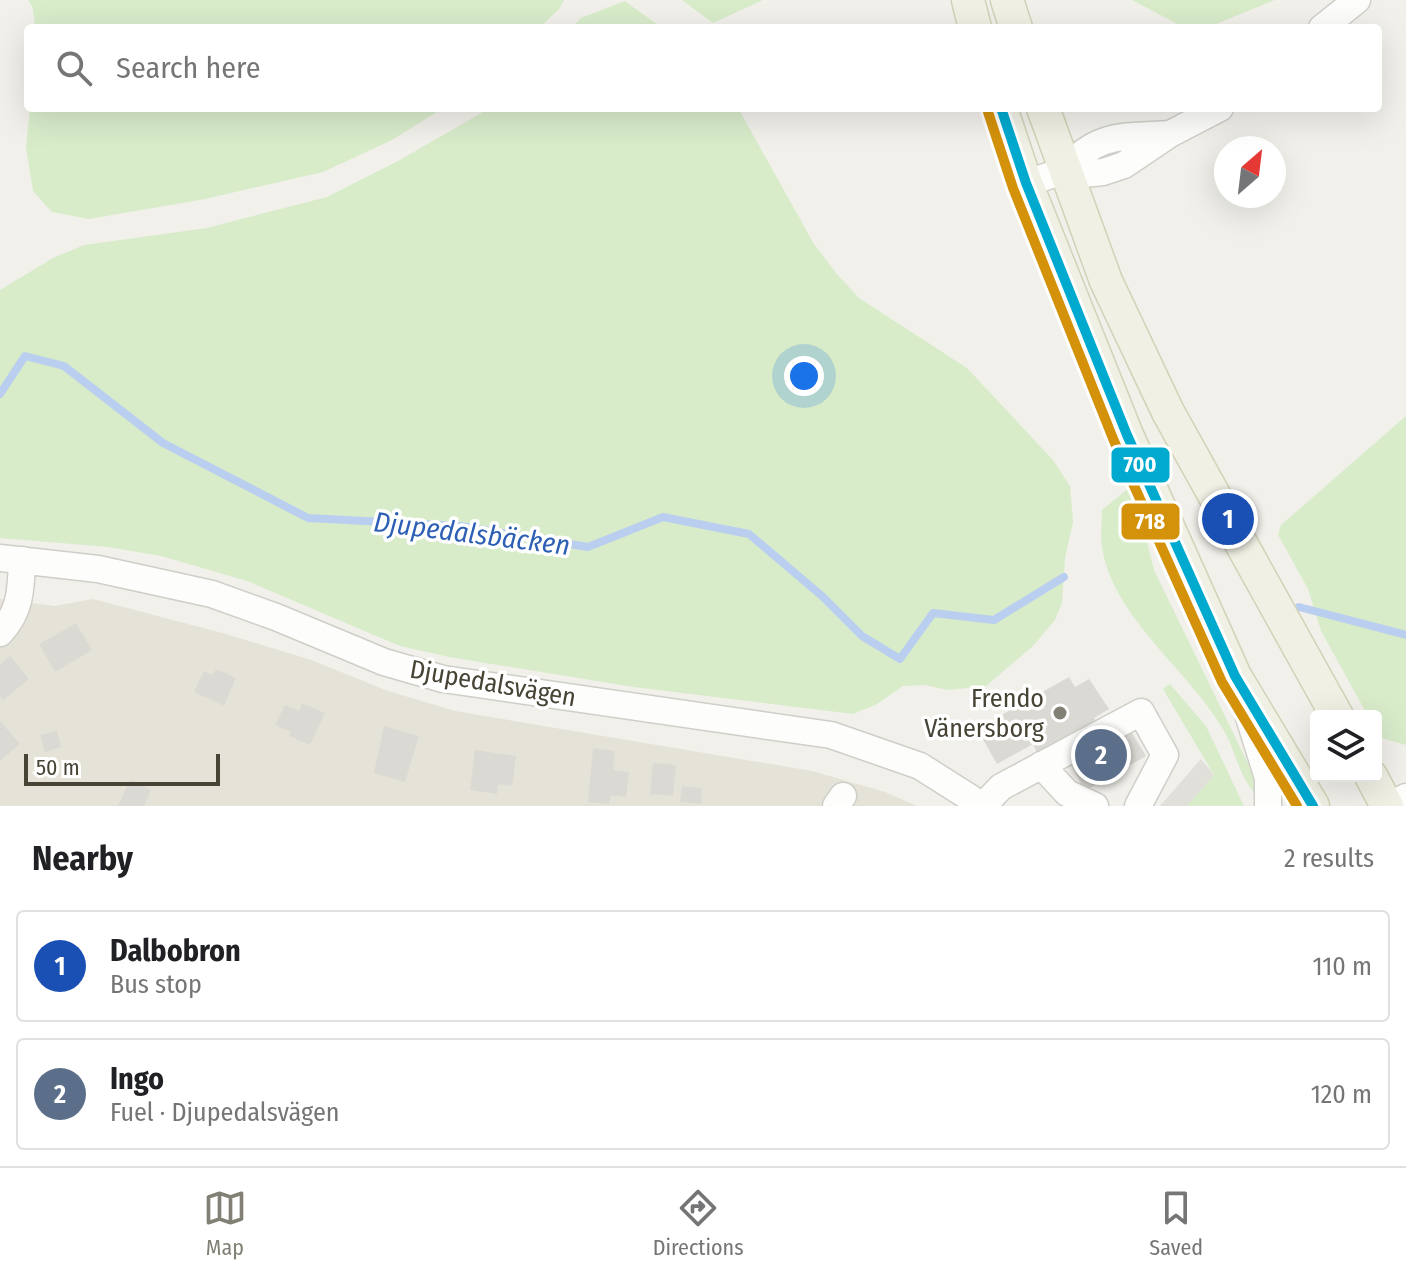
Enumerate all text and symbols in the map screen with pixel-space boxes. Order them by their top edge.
search box [24,24,1382,112]
icon: search [52,46,96,90]
text: Search here [116,50,261,86]
north arrow [1214,136,1286,208]
your location [784,356,824,396]
line badge: 700 [1110,446,1171,484]
text: 700 [1123,451,1157,478]
pin: 1 [1202,489,1254,549]
line badge: 718 [1120,502,1181,541]
water label: Djupedalsbäcken [372,505,572,562]
text: 718 [1135,508,1165,535]
street label: Djupedalsvägen [407,654,578,713]
place label: Frendo Vänersborg [924,683,1045,744]
marker: Frendo Vänersborg [1051,704,1069,722]
map controls [1310,710,1382,782]
button: layers [1310,710,1382,782]
pin: 2 [1075,725,1127,785]
scale bar [24,750,220,786]
text: 50 m [36,754,80,781]
text: Nearby [32,838,133,879]
text: 2 results [1284,843,1374,874]
text: Dalbobron [110,933,241,969]
text: 1 [55,951,66,982]
text: 110 m [1312,951,1372,982]
text: Bus stop [110,969,202,1000]
text: Ingo [110,1061,164,1097]
text: 2 [54,1079,66,1110]
text: 120 m [1311,1079,1372,1110]
text: Fuel · Djupedalsvägen [110,1097,339,1128]
tab: Map [203,1186,247,1261]
tab: Directions [653,1186,744,1261]
tab: Saved [1149,1186,1203,1261]

